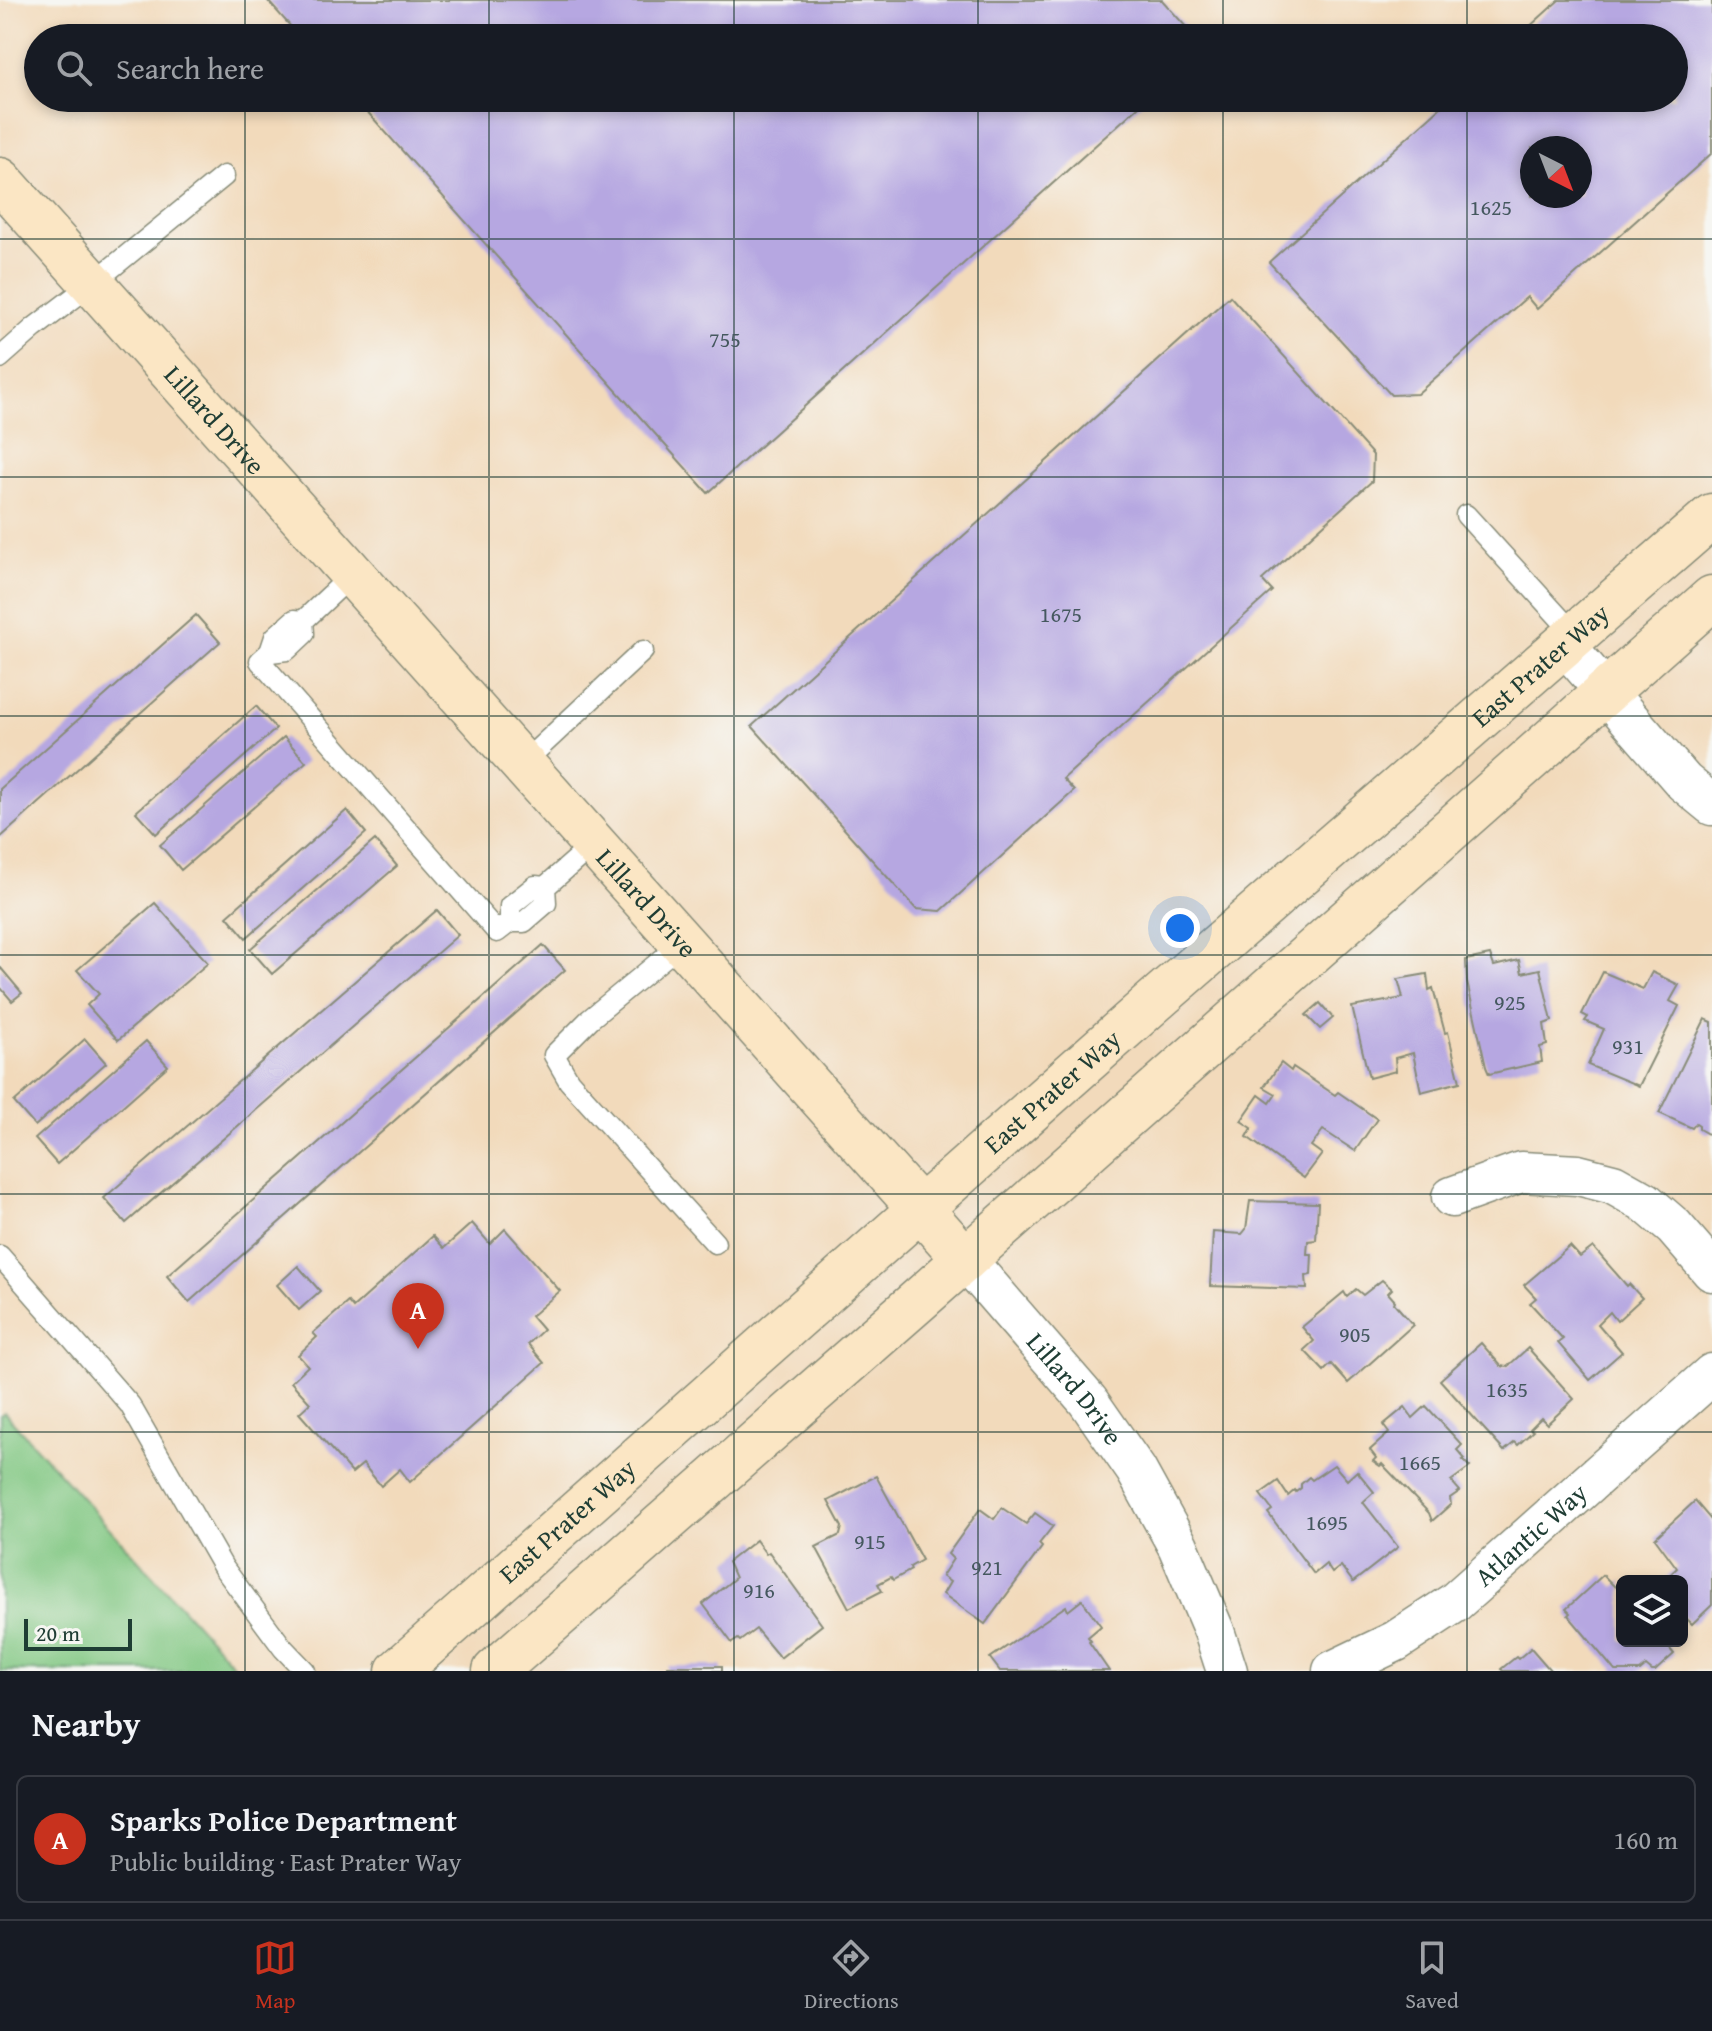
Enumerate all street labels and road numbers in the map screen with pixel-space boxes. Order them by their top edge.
street label: Lillard Drive [155,356,275,483]
street label: East Prater Way [1463,594,1618,736]
street label: Lillard Drive [587,839,707,966]
street label: East Prater Way [975,1020,1129,1163]
street label: Lillard Drive [1018,1323,1133,1453]
street label: East Prater Way [490,1449,644,1592]
street label: Atlantic Way [1466,1473,1596,1595]

